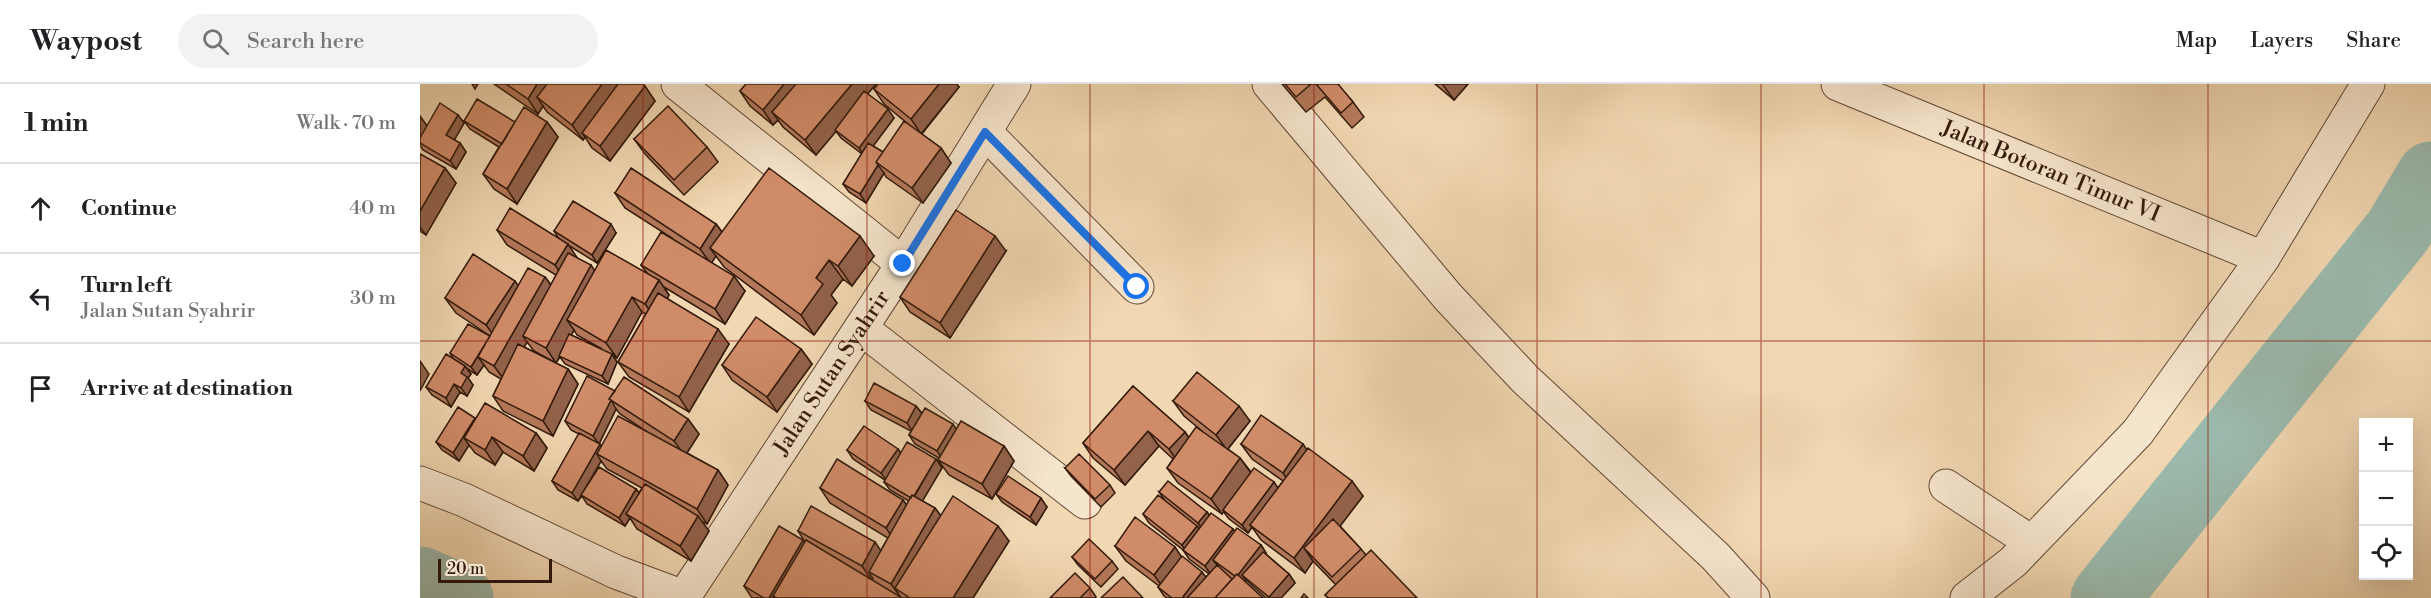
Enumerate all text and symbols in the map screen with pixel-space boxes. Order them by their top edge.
search box [178,14,598,68]
text: Waypost [30,24,142,59]
icon: search [199,25,232,58]
text: Search here [247,28,364,55]
text: Map [2176,28,2217,54]
text: Layers [2250,28,2313,54]
text: Share [2346,28,2401,54]
text: 1 min [24,107,89,139]
text: Walk · 70 m [297,111,396,136]
street label: Jalan Botoran Timur VI [1936,114,2165,228]
icon: ahead [24,192,57,225]
text: Continue [81,195,177,222]
text: 40 m [349,196,396,221]
route end [889,250,915,276]
text: Turn left [81,272,172,299]
route start [1123,273,1149,299]
icon: left [24,282,57,315]
street label: Jalan Sutan Syahrir [767,285,896,461]
text: 30 m [350,286,396,311]
text: Jalan Sutan Syahrir [81,299,255,324]
icon: arrive [24,372,57,405]
text: Arrive at destination [81,375,293,402]
map controls [2359,418,2413,580]
button: + [2359,418,2413,472]
button: − [2359,472,2413,526]
button: locate [2359,526,2413,580]
scale bar [438,556,552,584]
text: 20 m [447,559,484,579]

